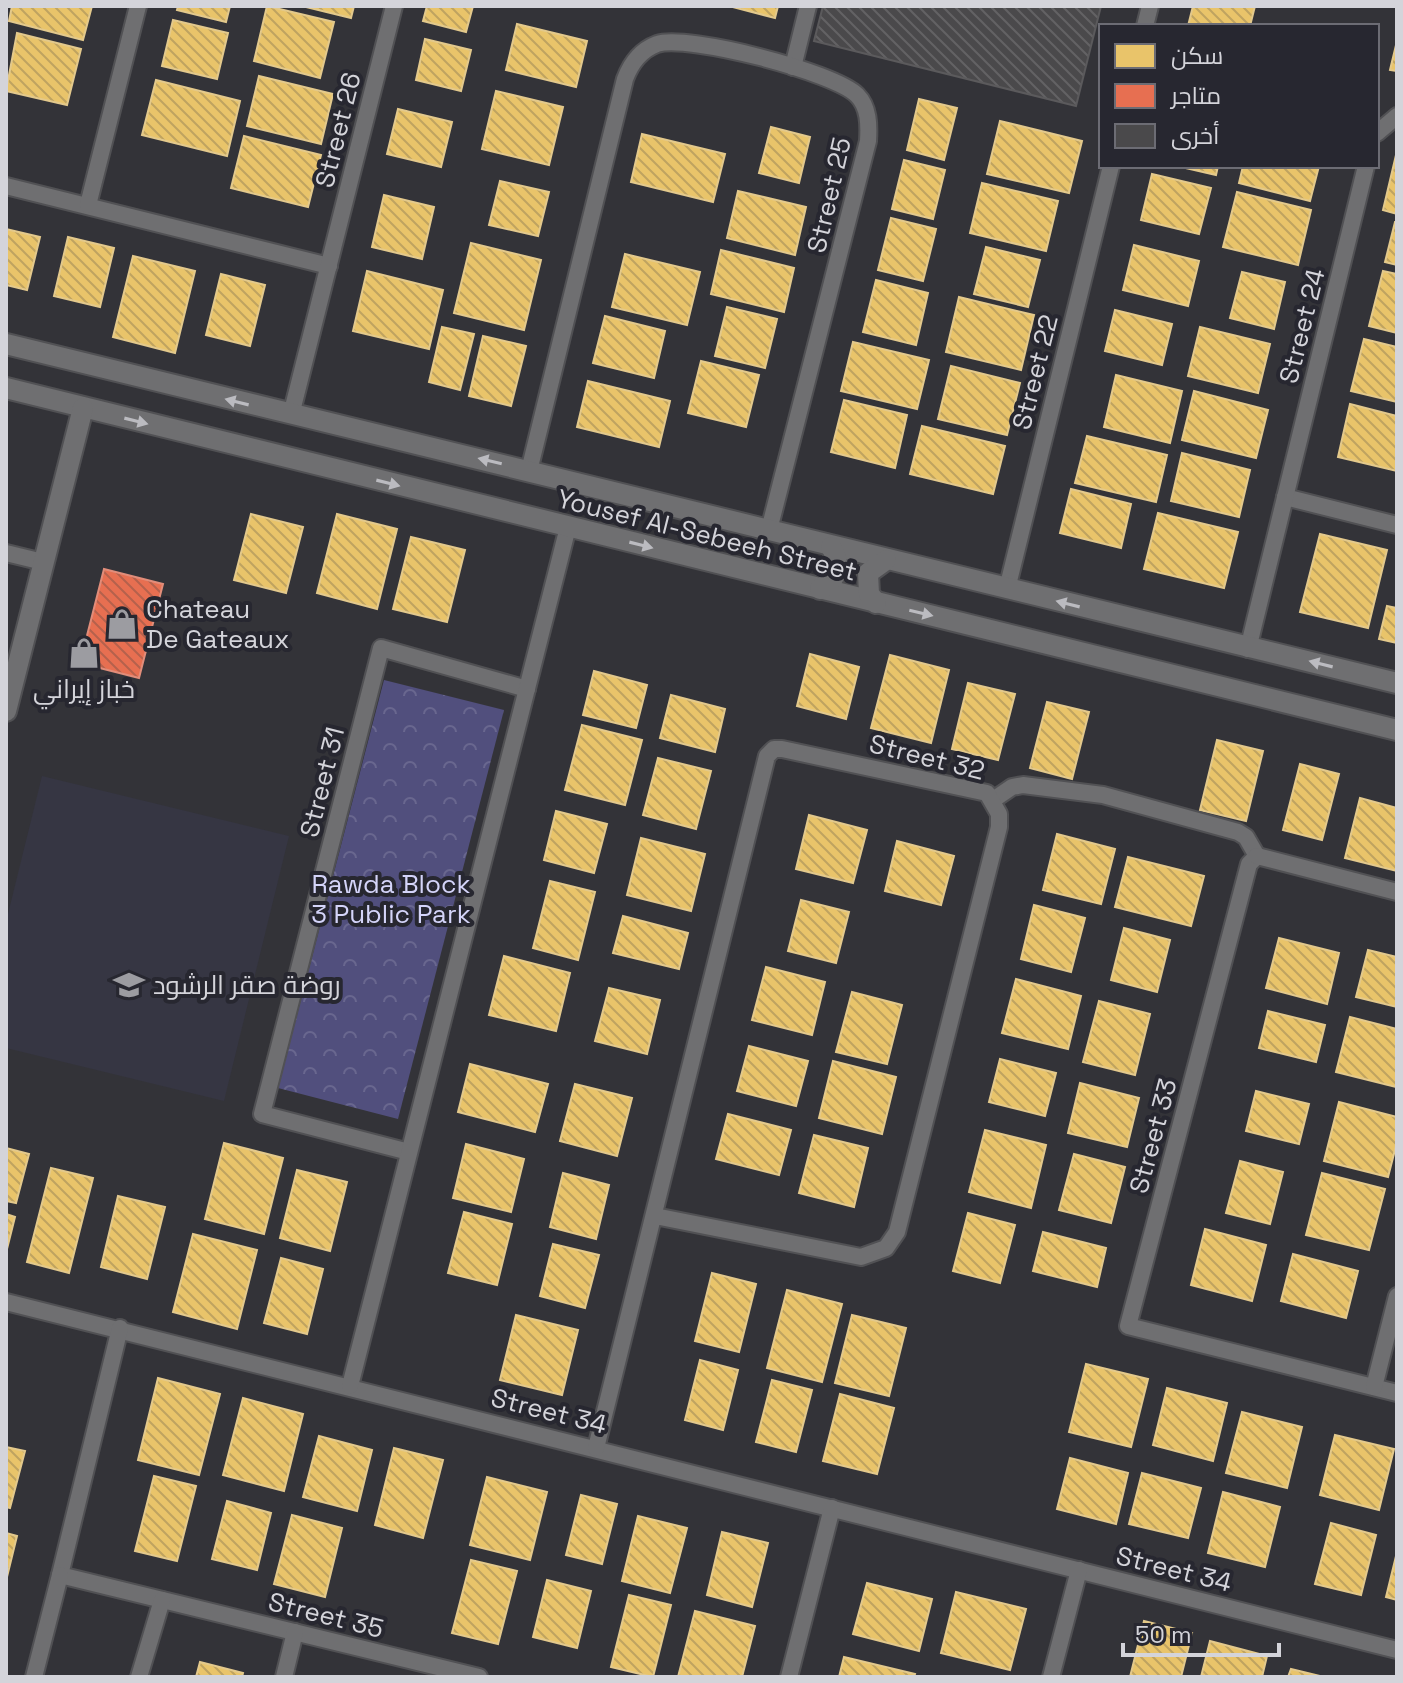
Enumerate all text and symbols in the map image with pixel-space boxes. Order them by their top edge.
legend [1099,24,1379,168]
text: سكن [1171,40,1223,71]
street label: Street 26 [307,69,369,191]
text: متاجر [1169,80,1221,111]
text: أخرى [1171,120,1219,151]
street label: Street 25 [799,134,859,256]
street label: Street 24 [1271,265,1333,387]
street label: Street 22 [1004,311,1066,433]
one-way arrow [224,395,249,407]
one-way arrow [123,416,148,428]
one-way arrow [477,455,502,467]
one-way arrow [376,478,401,490]
street label: Yousef Al-Sebeeh Street [554,481,860,589]
one-way arrow [628,540,653,552]
place label: Chateau De Gateaux [146,592,289,656]
one-way arrow [1056,598,1081,610]
shop icon: Chateau De Gateaux [105,607,139,641]
one-way arrow [908,608,933,620]
shop icon: خباز إيراني [67,636,101,670]
one-way arrow [1309,658,1334,670]
place label: خباز إيراني [33,672,135,710]
street label: Street 31 [292,723,352,841]
street label: Street 32 [866,726,988,788]
park label: Rawda Block 3 Public Park [311,867,471,931]
school or university icon: روضة صقر الرشود [112,968,146,1002]
place label: روضة صقر الرشود [153,968,341,1002]
street label: Street 33 [1121,1075,1185,1197]
street label: Street 34 [488,1380,610,1442]
street label: Street 34 [1113,1538,1235,1600]
street label: Street 35 [265,1584,387,1646]
scale bar [1123,1607,1279,1657]
text: 50 m [1135,1619,1192,1650]

